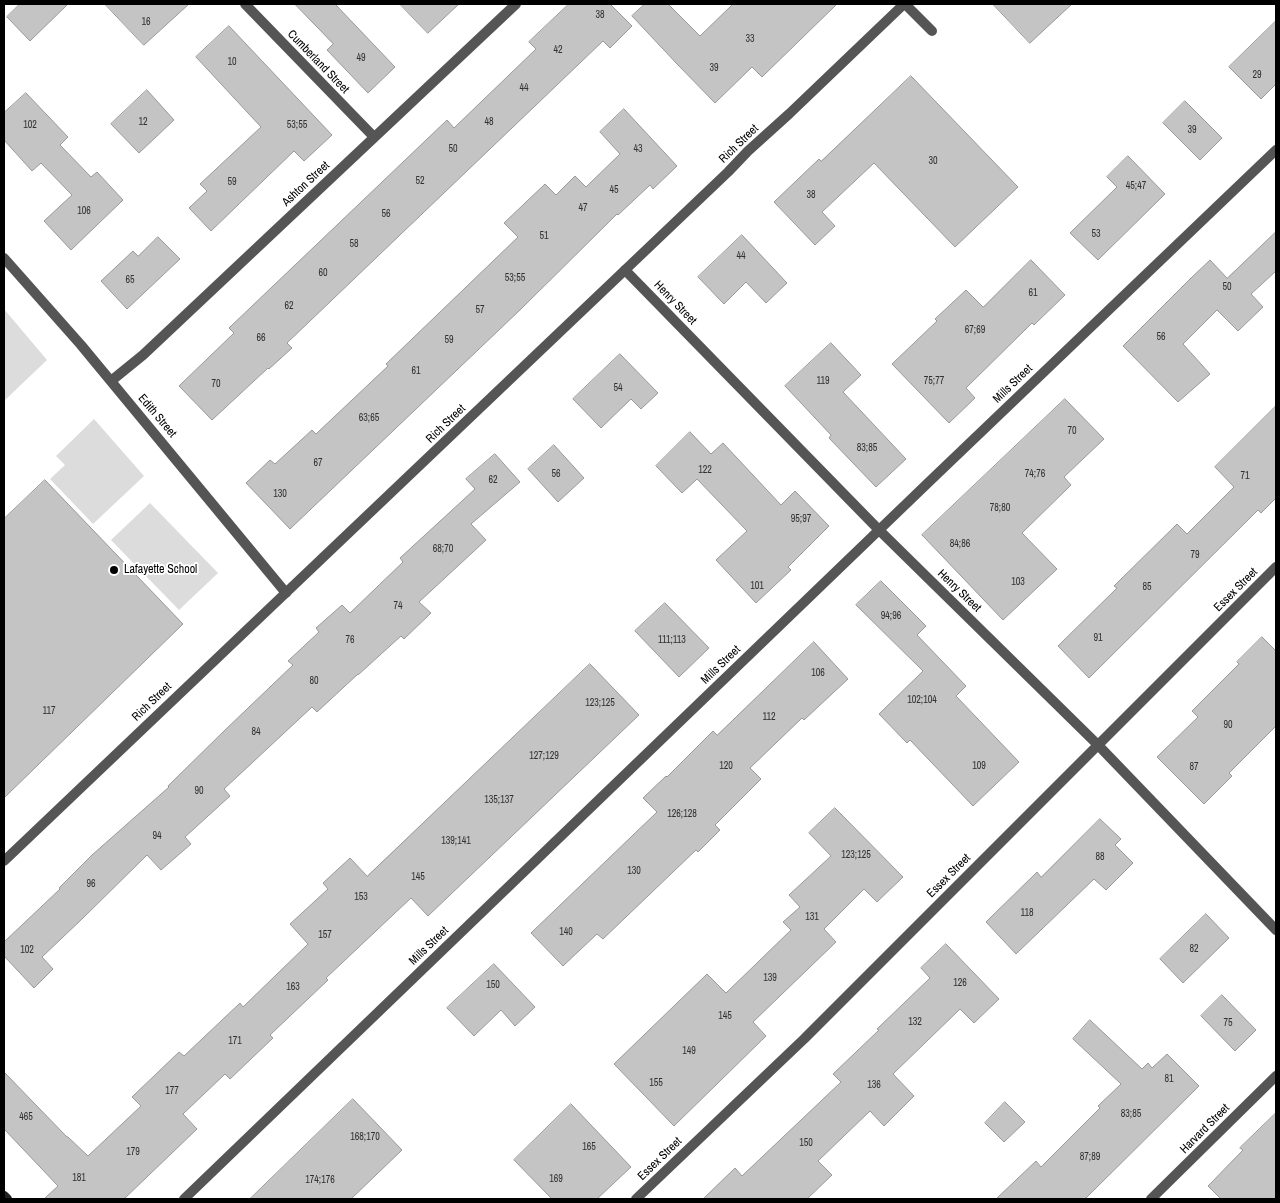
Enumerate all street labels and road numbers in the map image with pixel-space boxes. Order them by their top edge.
street label: Cumberland Street [284,27,352,97]
street label: Rich Street [716,122,762,166]
street label: Ashton Street [279,158,333,210]
street label: Henry Street [651,278,699,328]
street label: Mills Street [990,362,1036,406]
street label: Edith Street [135,391,179,441]
street label: Rich Street [423,402,469,446]
street label: Essex Street [1211,565,1261,615]
street label: Henry Street [934,567,984,615]
street label: Mills Street [698,643,744,687]
street label: Rich Street [129,680,175,724]
street label: Essex Street [924,851,974,901]
street label: Mills Street [406,924,452,968]
street label: Harvard Street [1177,1101,1233,1157]
street label: Essex Street [635,1134,685,1184]

